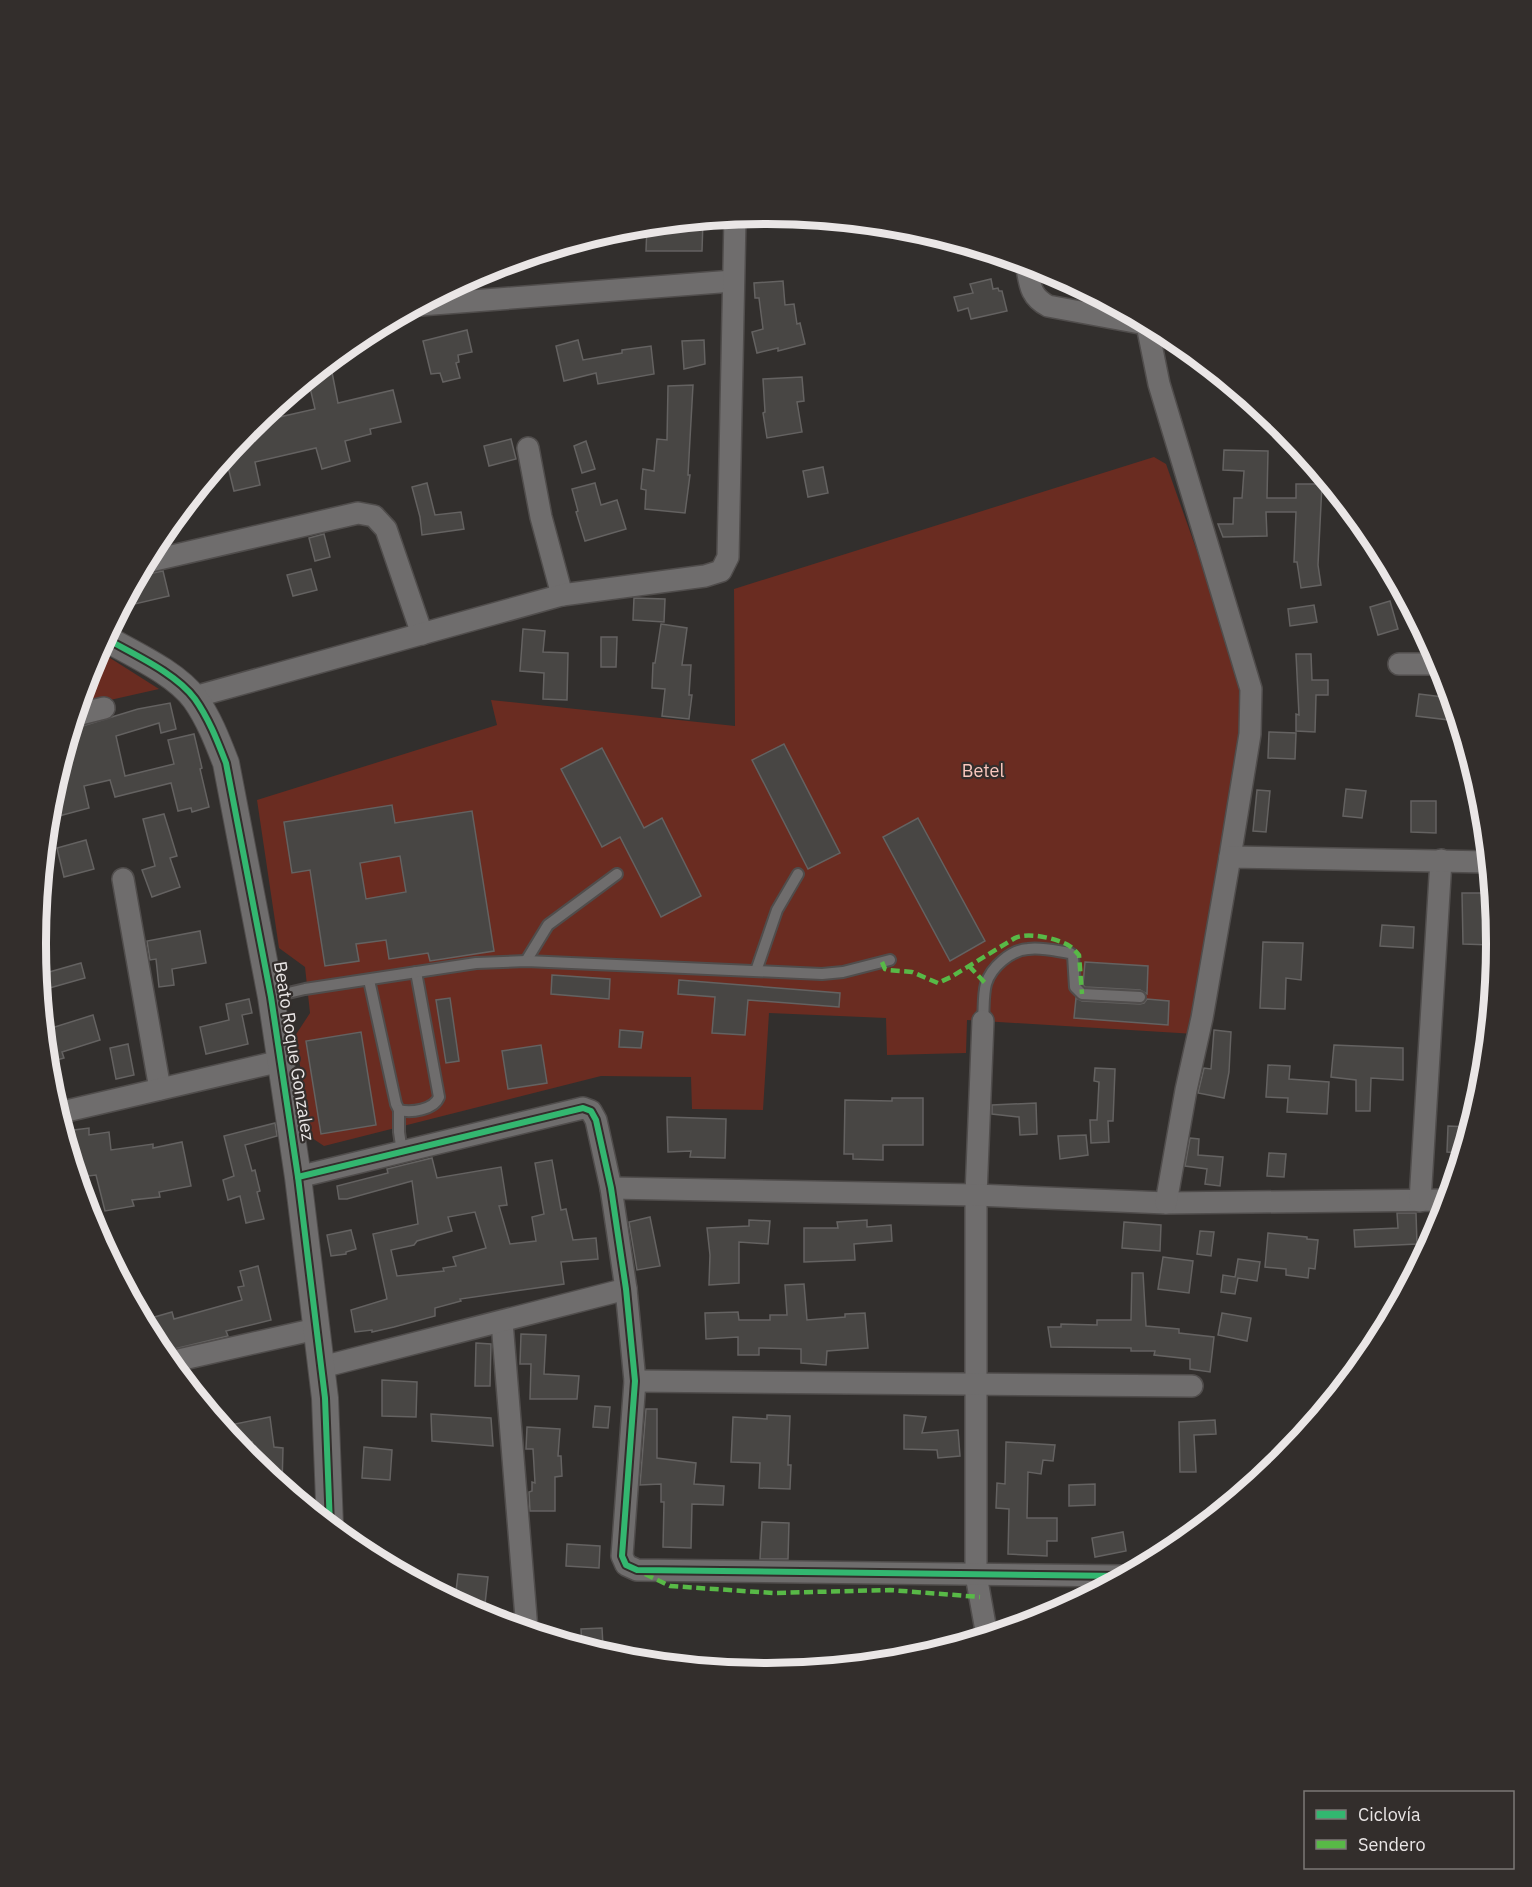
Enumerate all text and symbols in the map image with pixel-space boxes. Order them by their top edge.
park label: Betel [962,759,1004,782]
street label: Beato Roque Gonzalez [269,959,320,1142]
legend [1304,1791,1514,1869]
text: Ciclovía [1358,1803,1421,1826]
text: Sendero [1358,1833,1425,1856]

